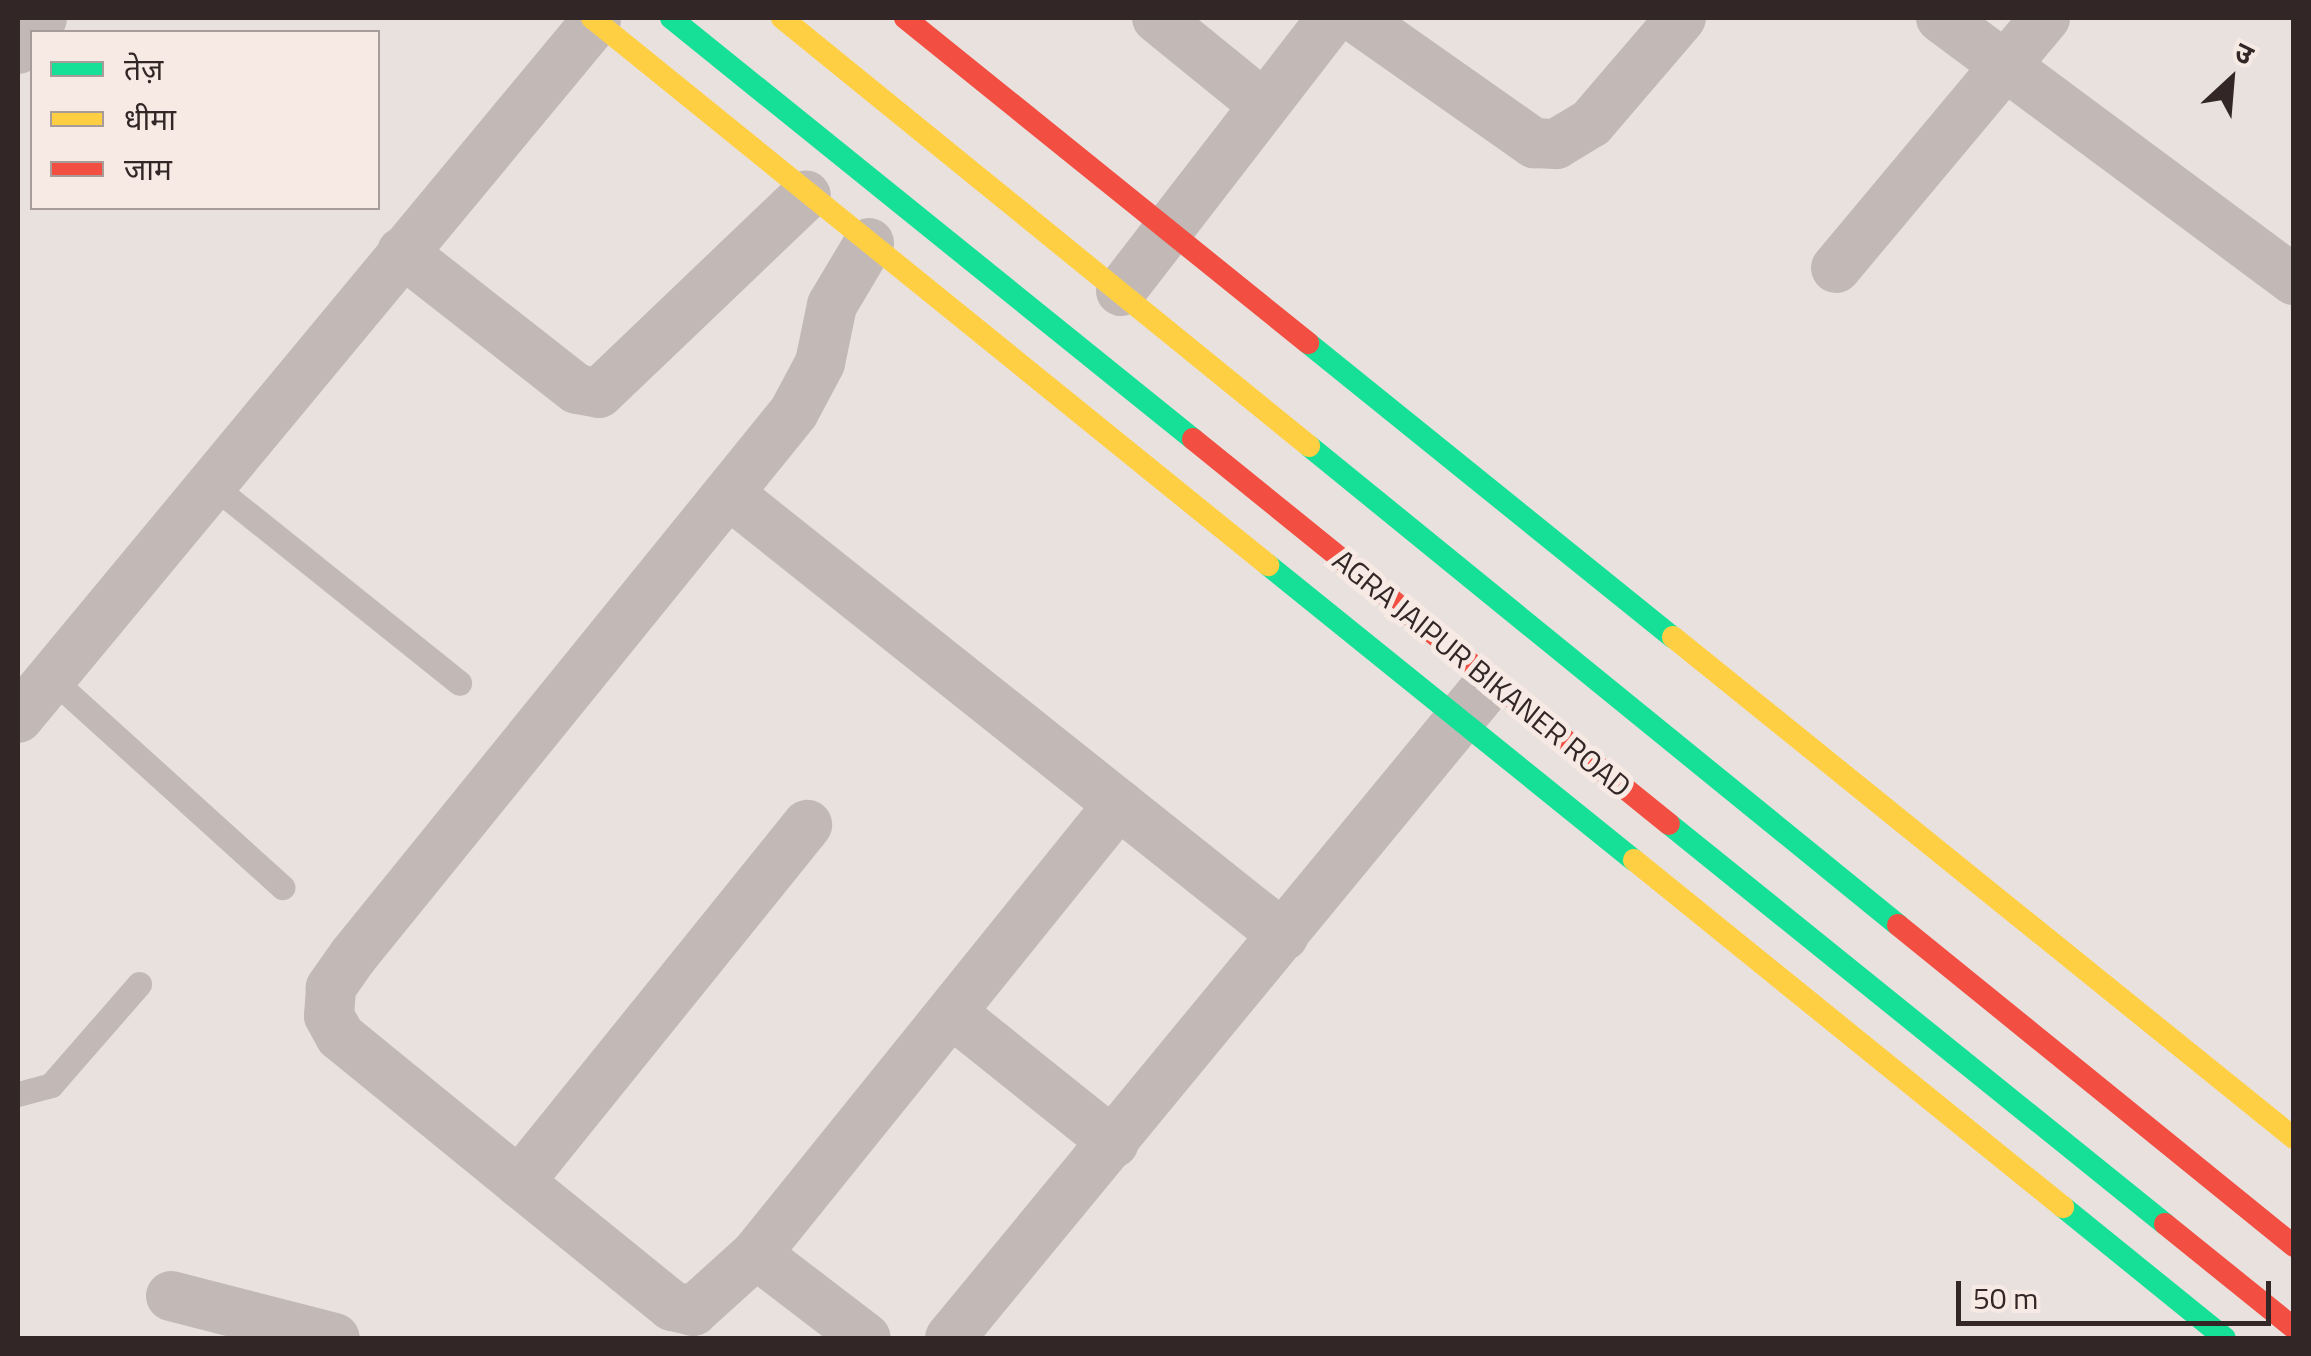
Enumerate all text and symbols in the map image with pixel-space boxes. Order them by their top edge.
legend [30,30,380,210]
north arrow [2181,30,2281,130]
text: उ [2228,30,2261,76]
text: तेज़ [124,46,163,92]
text: धीमा [124,96,176,142]
text: जाम [124,146,172,192]
street label: AGRA JAIPUR BIKANER ROAD [1326,542,1638,804]
scale bar [1961,1261,2276,1323]
text: 50 m [1973,1275,2038,1321]

